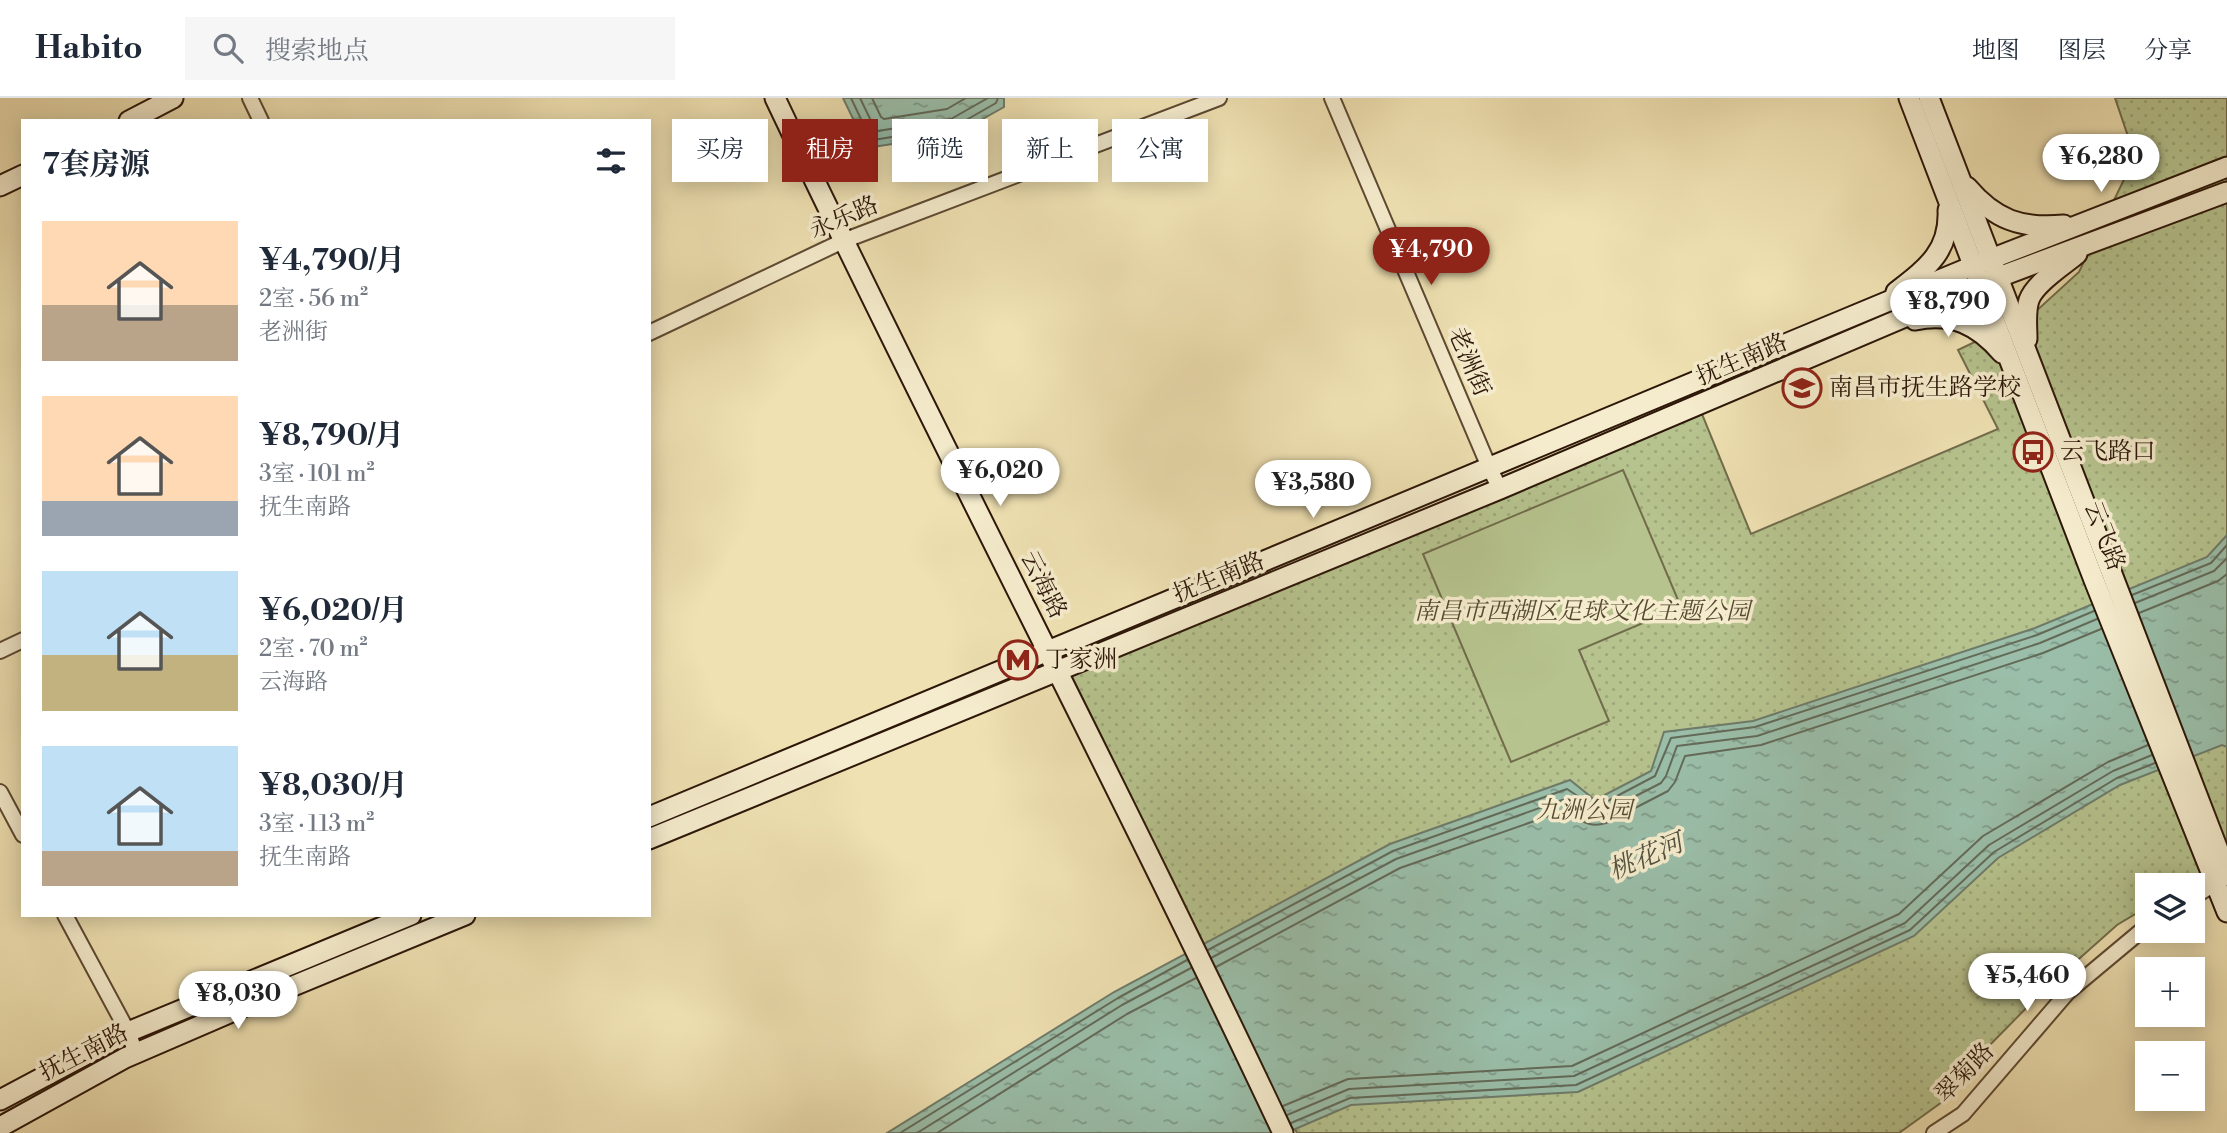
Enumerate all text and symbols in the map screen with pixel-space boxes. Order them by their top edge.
search box [185,17,675,80]
text: Habito [35,28,143,69]
icon: search [209,29,247,67]
text: 搜索地点 [265,35,369,67]
text: 地图 [1972,36,2020,66]
text: 图层 [2058,36,2106,66]
text: 分享 [2144,36,2192,66]
chip: 买房 [672,119,768,182]
chip: 租房 [782,119,878,182]
chip: 筛选 [892,119,988,182]
chip: 新上 [1002,119,1098,182]
chip: 公寓 [1112,119,1208,182]
pin: ¥6,280 [2044,134,2158,194]
icon: filters [592,142,630,180]
text: ¥6,280 [2059,143,2143,171]
text: 7套房源 [42,146,150,184]
street label: 永乐路 [805,190,883,246]
pin: ¥4,790 [1374,228,1488,287]
text: ¥4,790 [1389,236,1473,264]
text: ¥4,790/月 [259,242,405,280]
icon: home [98,249,182,333]
pin: ¥8,790 [1891,280,2005,339]
text: 2室 · 56 m² [259,285,368,313]
text: ¥8,790 [1906,288,1990,316]
text: 老洲街 [259,318,328,346]
street label: 老洲街 [1441,323,1497,401]
street label: 抚生南路 [1692,327,1792,393]
school or university icon: 南昌市抚生路学校 [1781,367,1823,409]
place label: 南昌市抚生路学校 [1829,373,2021,403]
text: ¥8,790/月 [259,417,404,455]
icon: home [98,424,182,508]
bus stop icon: 云飞路口 [2012,431,2054,473]
place label: 云飞路口 [2060,437,2156,467]
pin: ¥6,020 [943,448,1057,508]
text: ¥6,020 [957,457,1043,485]
text: 3室 · 101 m² [259,460,375,488]
pin: ¥3,580 [1256,460,1370,520]
text: ¥3,580 [1271,469,1355,497]
text: 抚生南路 [259,493,351,521]
street label: 云飞路 [2077,497,2131,575]
street label: 云海路 [1013,546,1073,624]
street label: 抚生南路 [1169,546,1269,610]
text: ¥6,020/月 [259,592,408,630]
park label: 南昌市西湖区足球文化主题公园 [1414,597,1754,627]
icon: home [98,599,182,683]
text: 2室 · 70 m² [259,635,368,663]
metro station icon: 丁家洲 [997,639,1039,681]
place label: 丁家洲 [1045,645,1117,675]
text: 云海路 [259,668,328,696]
text: ¥8,030/月 [259,767,408,805]
icon: home [98,774,182,858]
park label: 九洲公园 [1536,796,1636,826]
text: 3室 · 113 m² [259,810,374,838]
water label: 桃花河 [1604,825,1692,887]
text: 抚生南路 [259,843,351,871]
map controls [2135,873,2205,1111]
button: layers [2135,873,2205,943]
pin: ¥5,460 [1970,954,2084,1013]
button: + [2135,957,2205,1027]
text: ¥5,460 [1984,962,2070,990]
pin: ¥8,030 [181,972,295,1031]
text: ¥8,030 [195,980,281,1008]
street label: 抚生南路 [34,1018,134,1088]
street label: 翠菊路 [1929,1037,2001,1109]
button: − [2135,1041,2205,1111]

